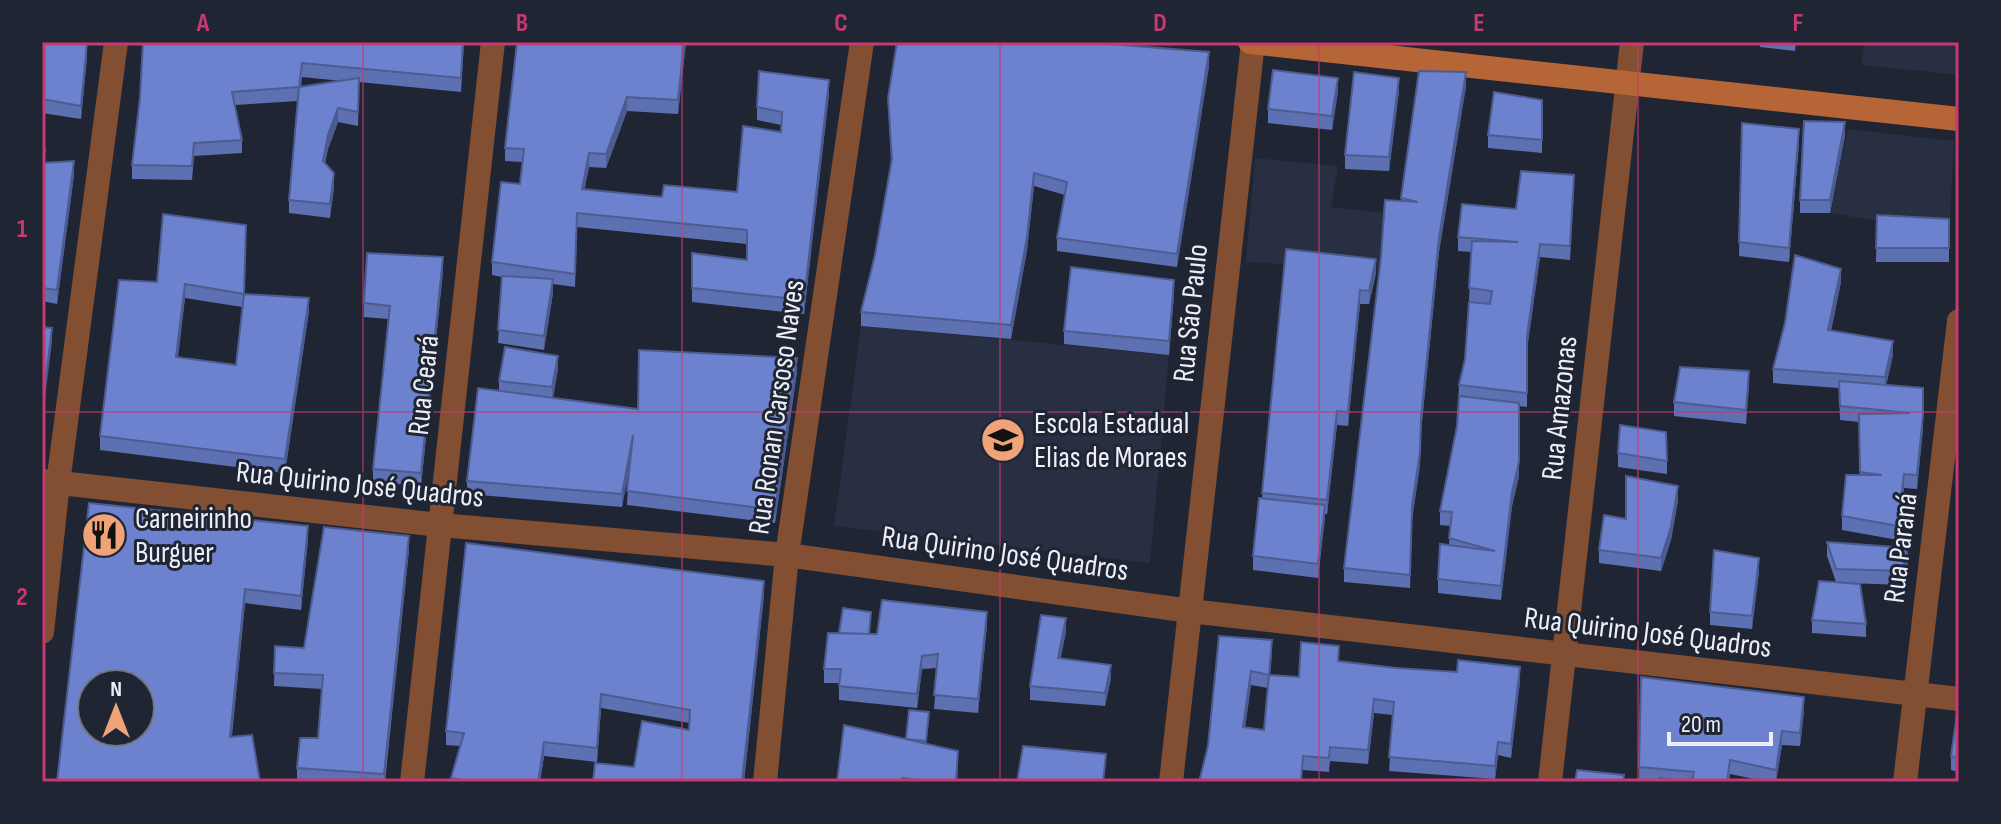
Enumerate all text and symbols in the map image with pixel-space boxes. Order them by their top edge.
text: A [196,8,210,39]
text: B [516,8,528,39]
text: C [834,8,848,39]
text: D [1153,8,1167,39]
text: E [1473,8,1485,39]
text: F [1793,8,1804,39]
text: 1 [17,214,27,245]
street label: Rua São Paulo [1166,242,1216,384]
street label: Rua Ronan Carsoso Naves [741,278,813,537]
street label: Rua Ceará [401,333,447,437]
street label: Rua Amazonas [1535,334,1585,482]
place label: Escola Estadual Elias de Moraes [1034,406,1189,476]
school or university icon: Escola Estadual Elias de Moraes [979,416,1027,464]
street label: Rua Quirino José Quadros [234,454,486,516]
street label: Rua Paraná [1876,491,1926,605]
place label: Carneirinho Burguer [135,501,252,571]
restaurant icon: Carneirinho Burguer [80,511,128,559]
street label: Rua Quirino José Quadros [879,519,1131,589]
text: 2 [16,582,28,613]
street label: Rua Quirino José Quadros [1522,600,1774,666]
north arrow [76,668,156,748]
text: N [110,676,122,703]
scale bar [1669,696,1771,746]
text: 20 m [1681,710,1721,739]

